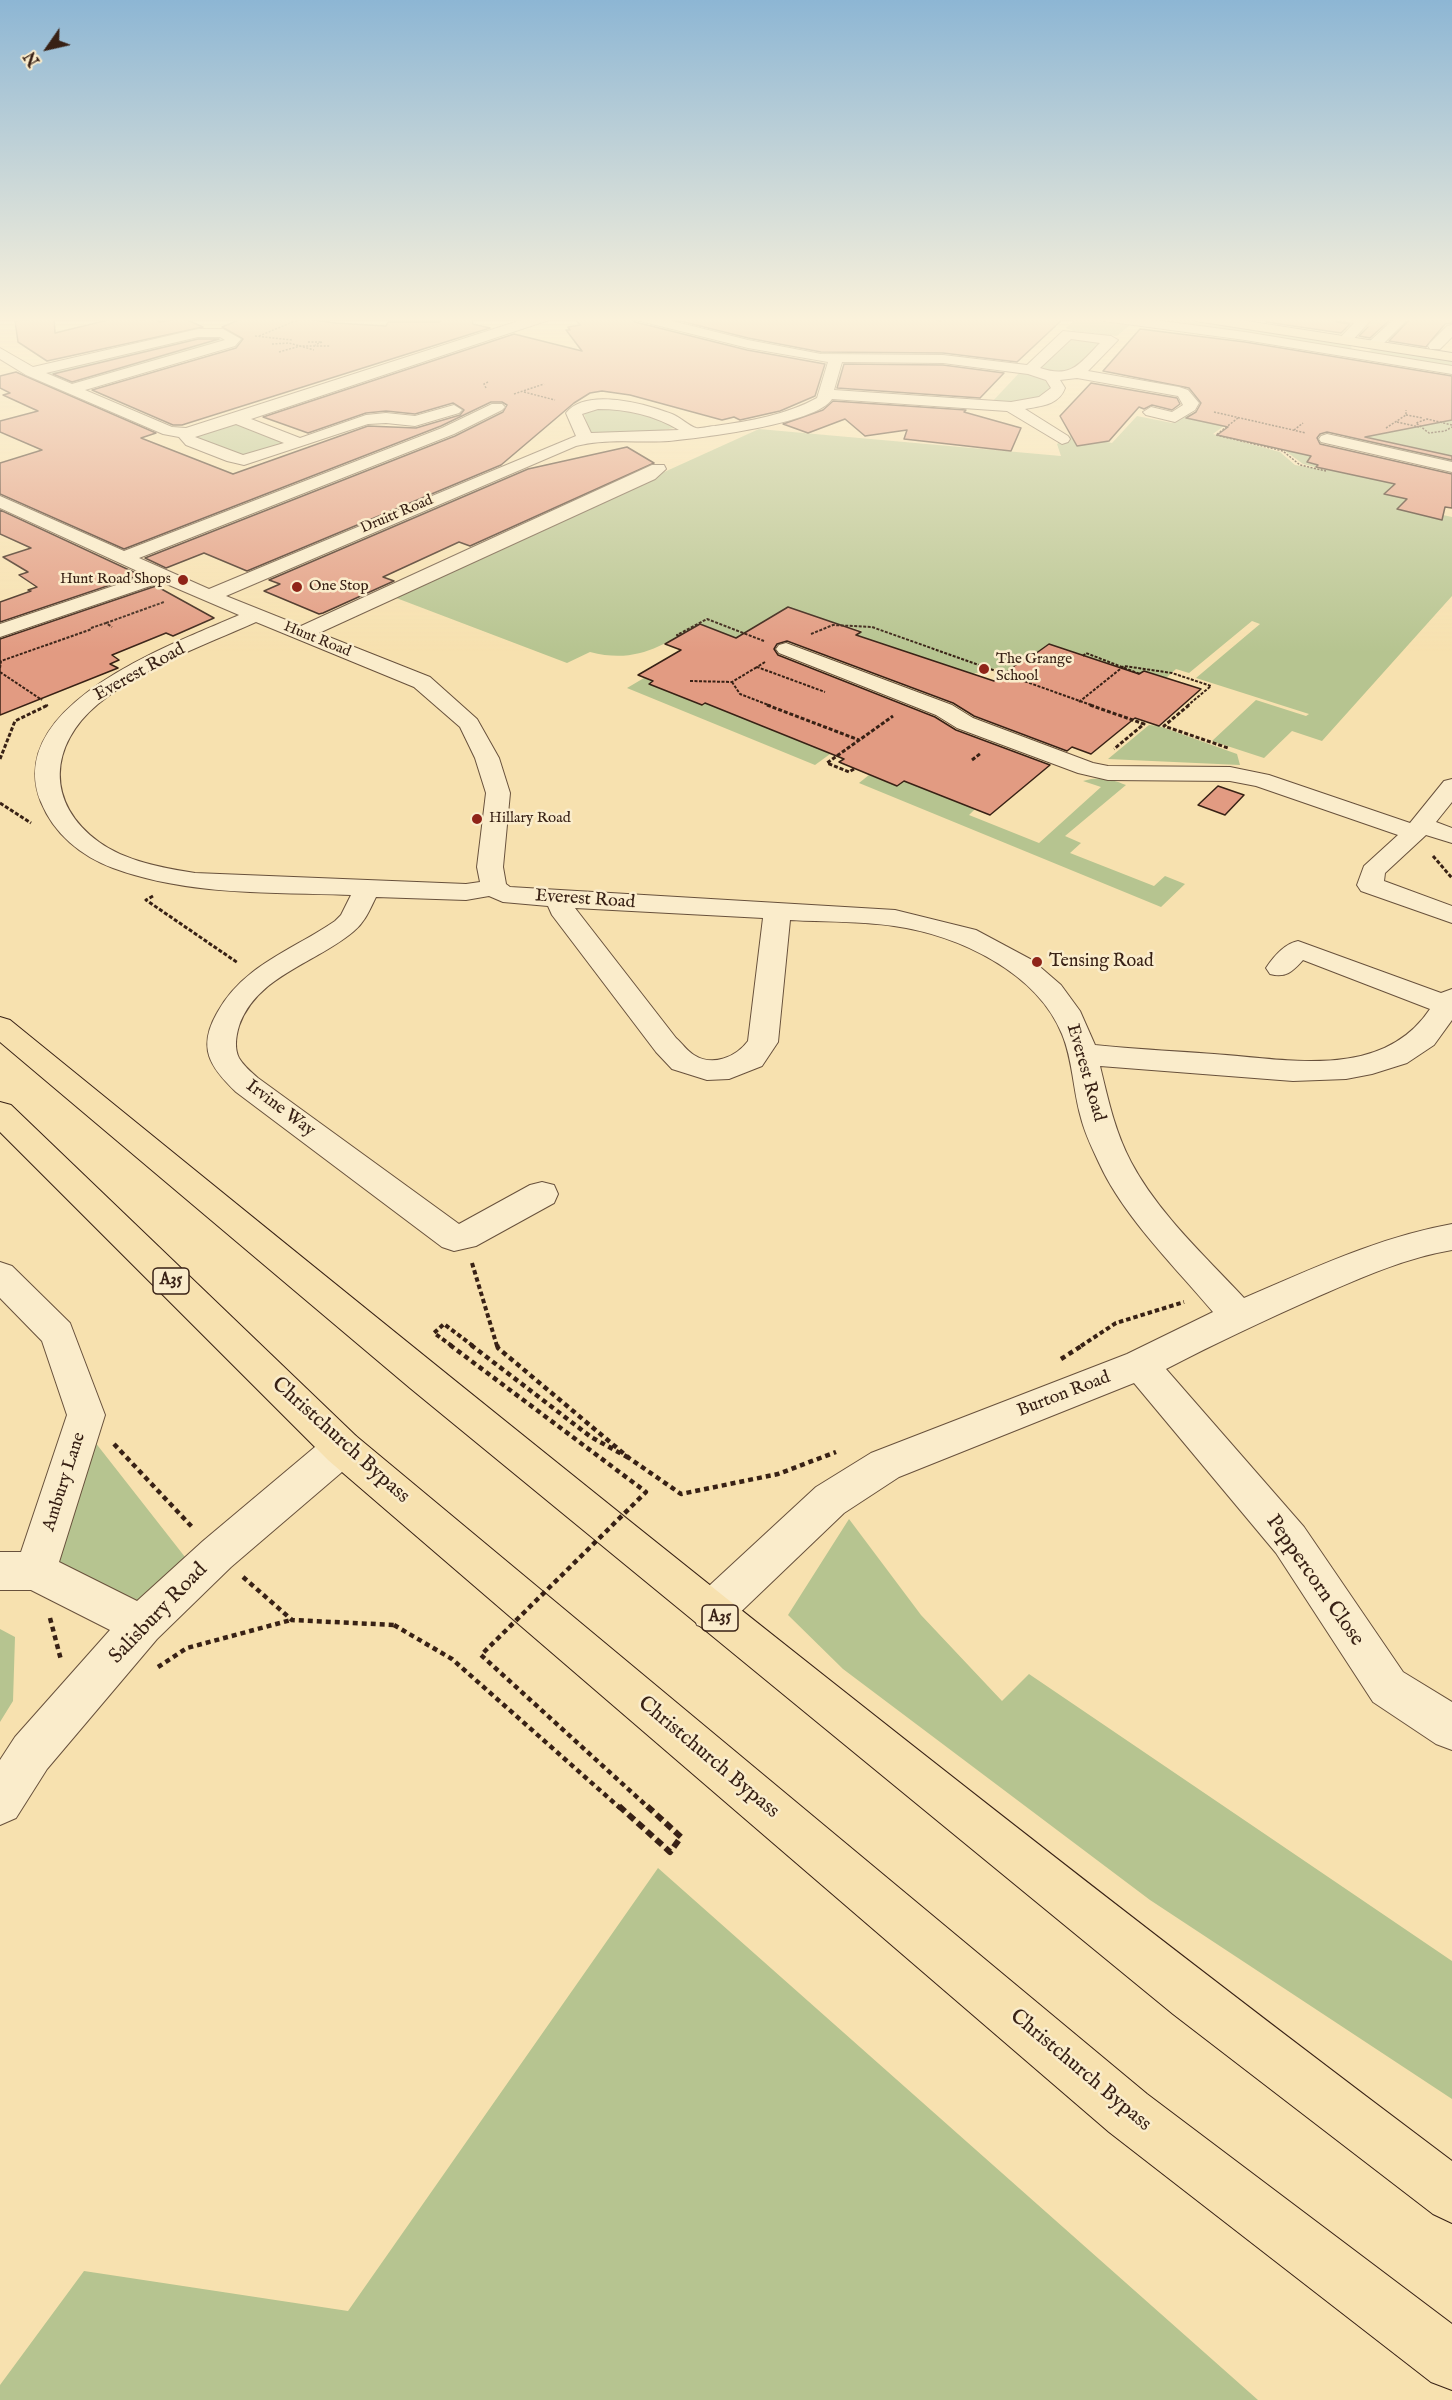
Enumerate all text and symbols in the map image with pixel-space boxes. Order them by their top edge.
north arrow [18,18,78,78]
text: N [21,47,45,69]
street label: Druitt Road [358,492,436,538]
place label: Hunt Road Shops [60,571,171,589]
marker: Hunt Road Shops [176,573,190,587]
place label: One Stop [309,578,369,596]
marker: One Stop [290,580,304,594]
street label: Hunt Road [281,618,353,662]
street label: Everest Road [91,639,189,707]
place label: The Grange School [996,651,1072,686]
marker: The Grange School [977,662,991,676]
place label: Hillary Road [489,810,571,828]
marker: Hillary Road [470,812,484,826]
street label: Everest Road [534,886,636,914]
place label: Tensing Road [1049,951,1154,973]
marker: Tensing Road [1030,955,1044,969]
street label: Everest Road [1061,1022,1109,1124]
street label: Irvine Way [241,1076,319,1142]
road number: A35 [153,1268,189,1294]
street label: Burton Road [1014,1367,1114,1423]
street label: Christchurch Bypass [266,1372,414,1510]
street label: Ambury Lane [39,1430,91,1534]
street label: Peppercorn Close [1259,1511,1369,1651]
street label: Salisbury Road [105,1558,213,1670]
road number: A35 [702,1605,738,1631]
street label: Christchurch Bypass [632,1691,784,1825]
street label: Christchurch Bypass [1004,2004,1156,2138]

